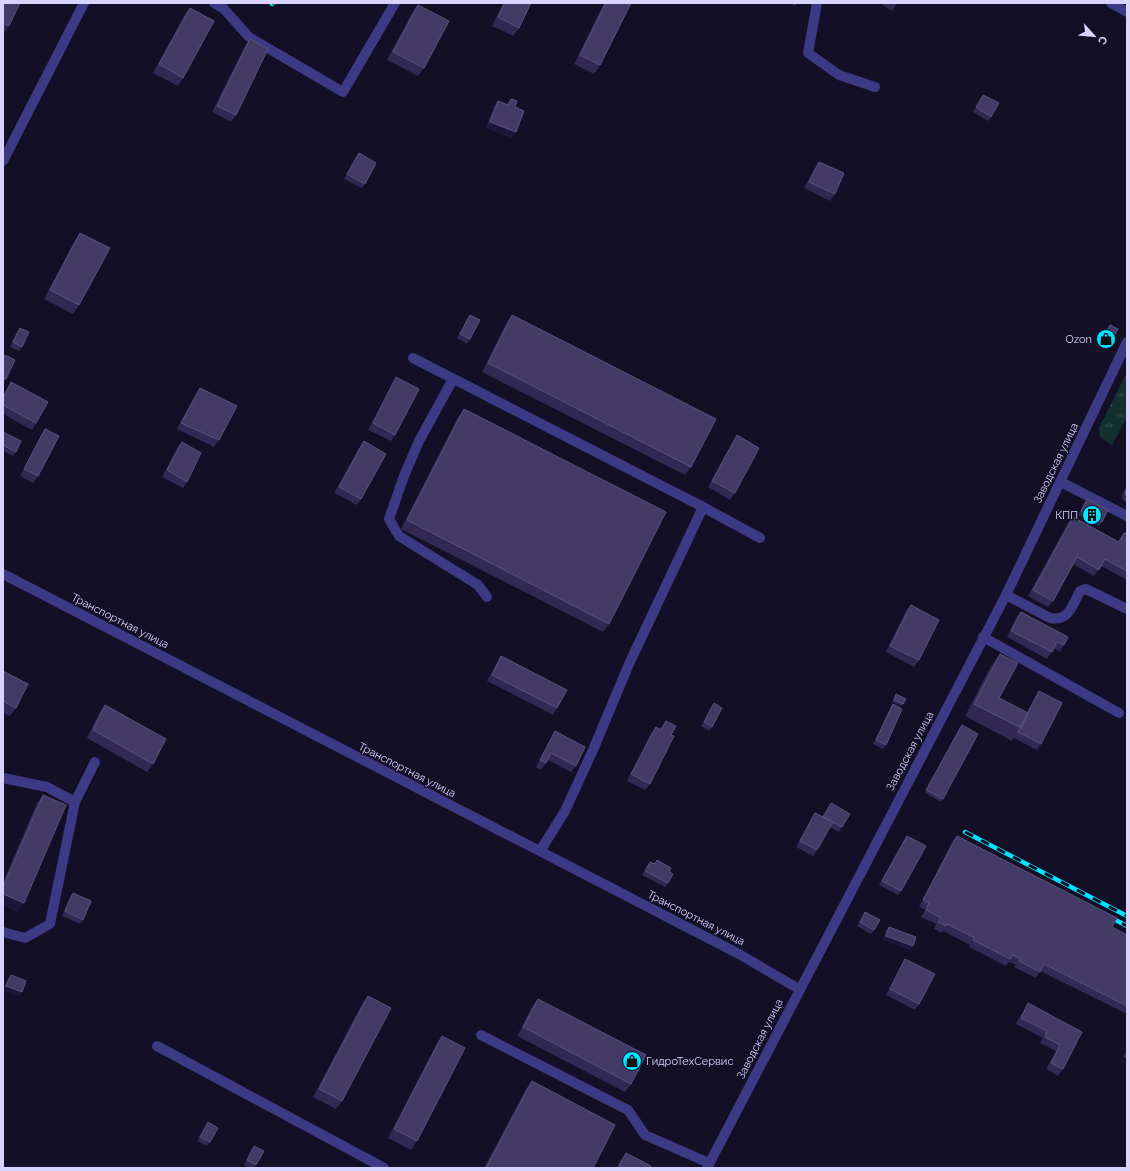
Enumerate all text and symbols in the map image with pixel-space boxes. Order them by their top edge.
north arrow [1074,16,1114,56]
text: С [1095,34,1110,47]
shop icon: Ozon [1095,328,1117,350]
place label: Ozon [1065,333,1092,346]
street label: Заводская улица [1031,421,1081,505]
building icon: КПП [1081,504,1103,526]
place label: КПП [1055,509,1078,522]
street label: Транспортная улица [69,591,171,651]
street label: Заводская улица [884,709,936,793]
street label: Транспортная улица [356,740,458,800]
street label: Транспортная улица [645,888,747,948]
street label: Заводская улица [734,997,786,1081]
shop icon: ГидроТехСервис [621,1050,643,1072]
place label: ГидроТехСервис [646,1055,733,1068]

